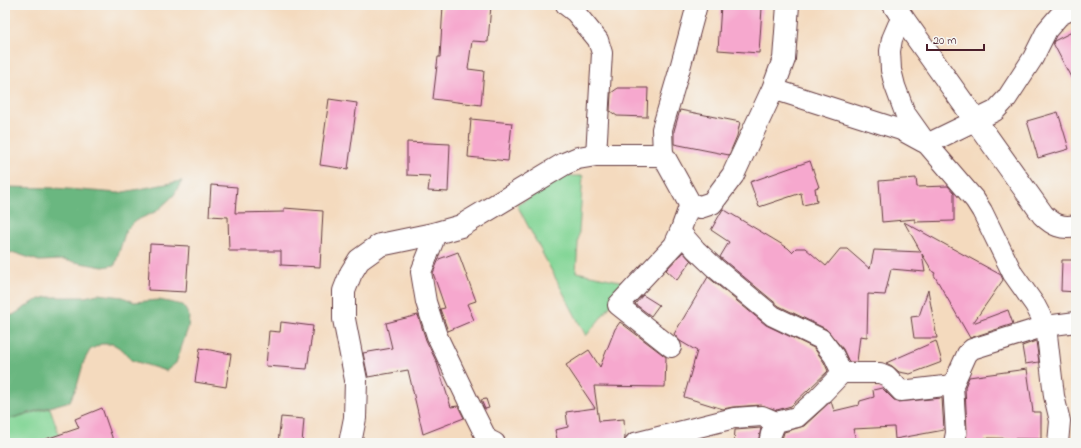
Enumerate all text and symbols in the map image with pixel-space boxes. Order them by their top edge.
scale bar [927,26,984,52]
text: 20 m [933,32,956,50]

